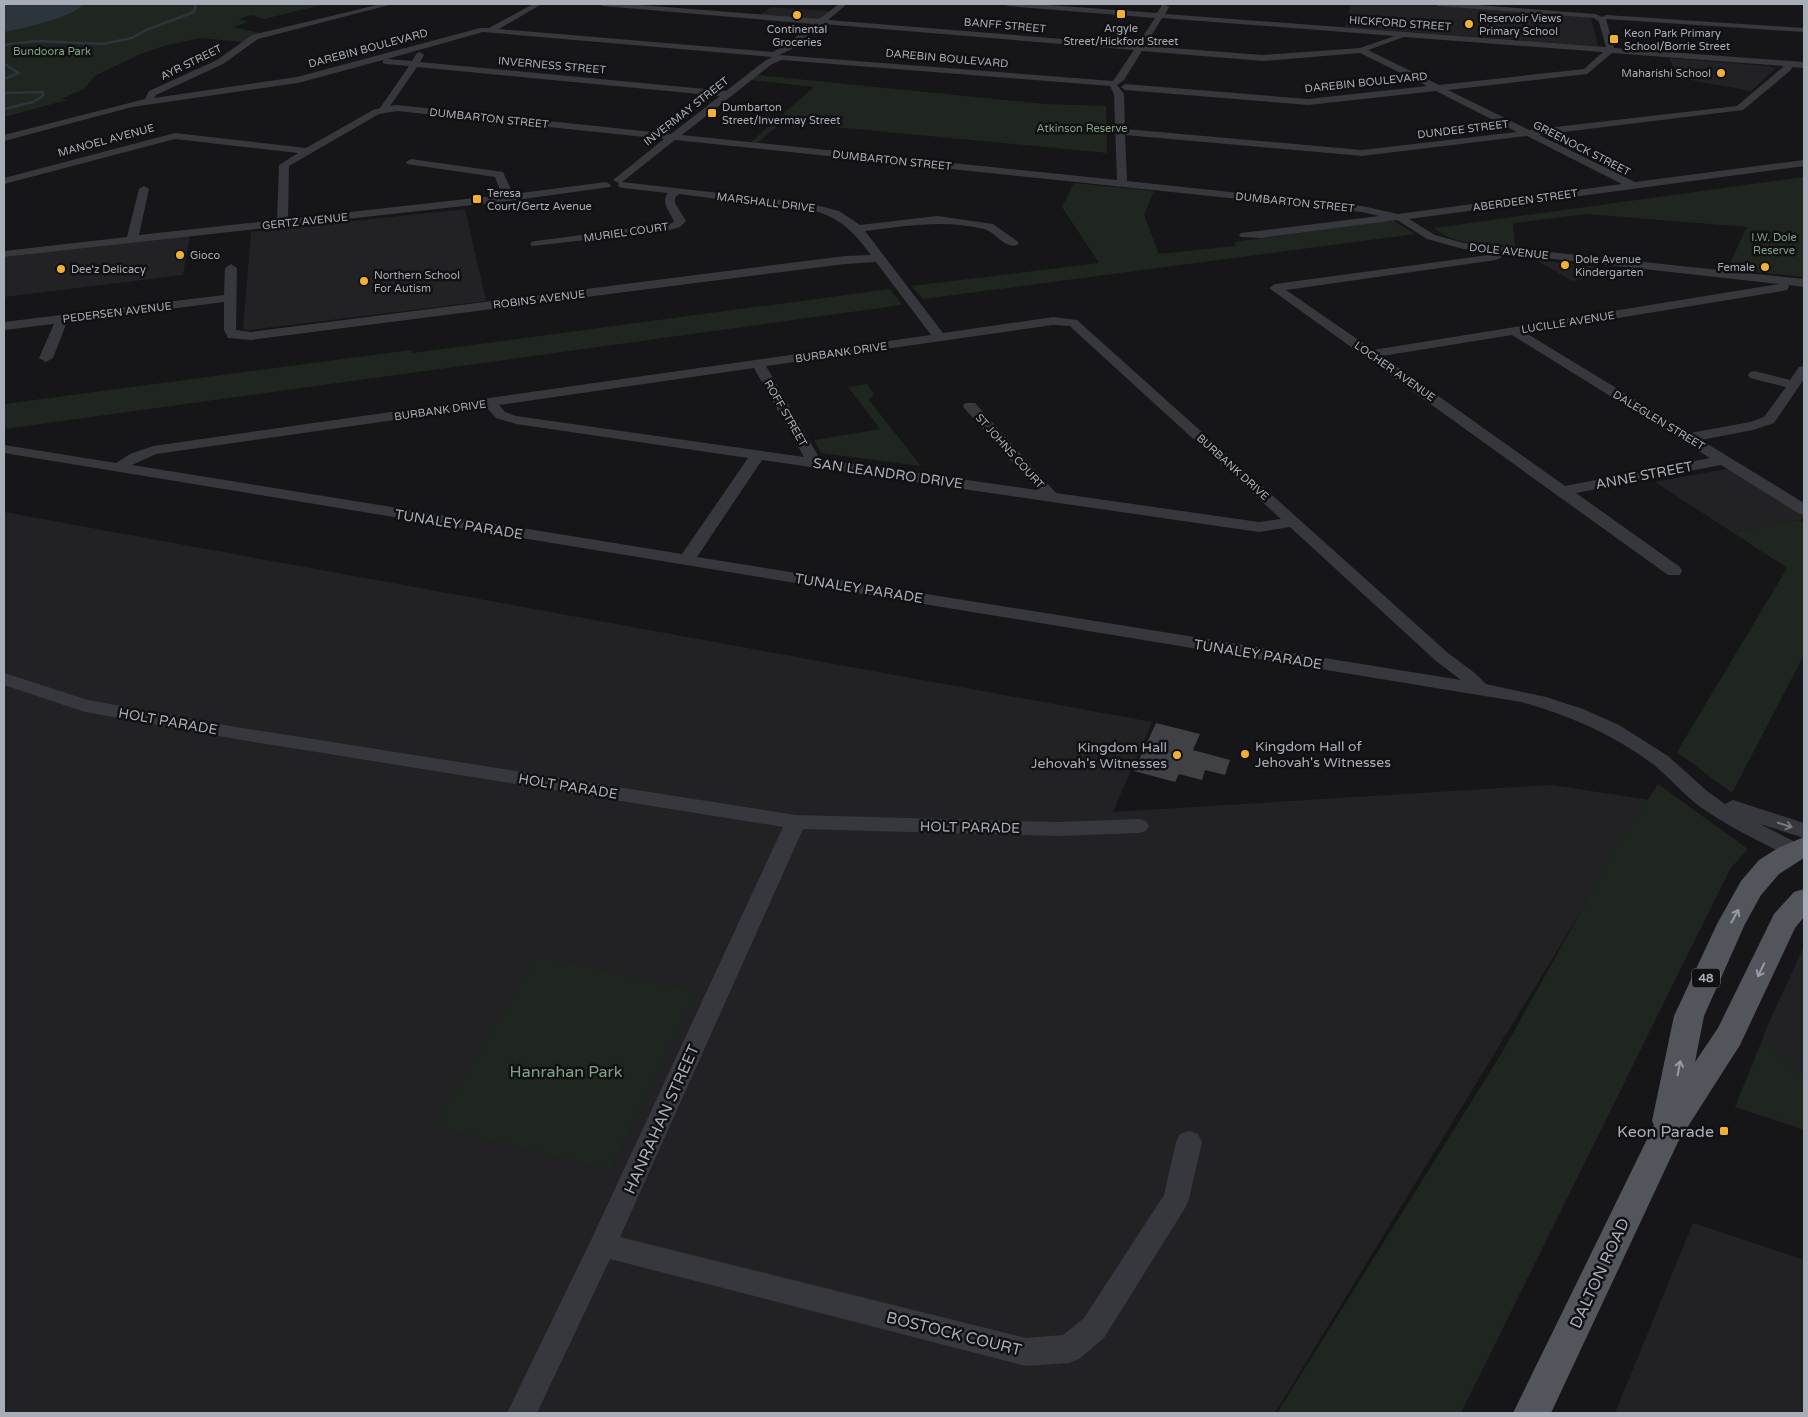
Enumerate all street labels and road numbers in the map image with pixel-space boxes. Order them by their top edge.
street label: HICKFORD STREET [1348,13,1452,34]
street label: BANFF STREET [963,15,1047,36]
street label: DAREBIN BOULEVARD [307,26,429,71]
street label: AYR STREET [158,42,224,83]
street label: DAREBIN BOULEVARD [885,47,1009,70]
street label: INVERNESS STREET [497,54,607,77]
street label: DAREBIN BOULEVARD [1304,70,1428,95]
street label: INVERMAY STREET [641,74,732,149]
street label: DUMBARTON STREET [429,106,549,131]
street label: DUNDEE STREET [1416,117,1510,142]
street label: GREENOCK STREET [1531,118,1633,179]
street label: MANOEL AVENUE [56,121,156,160]
street label: DUMBARTON STREET [832,148,952,173]
street label: ABERDEEN STREET [1472,187,1579,214]
street label: MARSHALL DRIVE [716,190,816,215]
street label: DUMBARTON STREET [1235,190,1355,215]
street label: GERTZ AVENUE [261,211,349,232]
street label: MURIEL COURT [583,220,670,245]
street label: DOLE AVENUE [1468,241,1549,262]
street label: ROBINS AVENUE [492,287,586,312]
street label: PEDERSEN AVENUE [62,299,172,326]
street label: LUCILLE AVENUE [1520,309,1616,336]
street label: LOCHER AVENUE [1352,339,1438,404]
street label: BURBANK DRIVE [794,340,888,365]
street label: ROFF STREET [761,378,810,449]
street label: DALEGLEN STREET [1611,388,1707,453]
street label: BURBANK DRIVE [393,398,487,423]
street label: ST JOHNS COURT [973,411,1047,492]
street label: BURBANK DRIVE [1194,432,1271,503]
street label: SAN LEANDRO DRIVE [812,455,964,492]
street label: ANNE STREET [1594,458,1695,493]
street label: TUNALEY PARADE [394,506,524,543]
street label: TUNALEY PARADE [794,570,924,607]
street label: TUNALEY PARADE [1193,636,1323,673]
street label: HOLT PARADE [117,704,219,739]
street label: HOLT PARADE [517,770,619,803]
street label: HOLT PARADE [920,818,1020,837]
road number: 48 [1692,968,1720,988]
street label: HANRAHAN STREET [620,1041,704,1197]
street label: DALTON ROAD [1566,1215,1634,1332]
street label: BOSTOCK COURT [884,1307,1024,1361]

